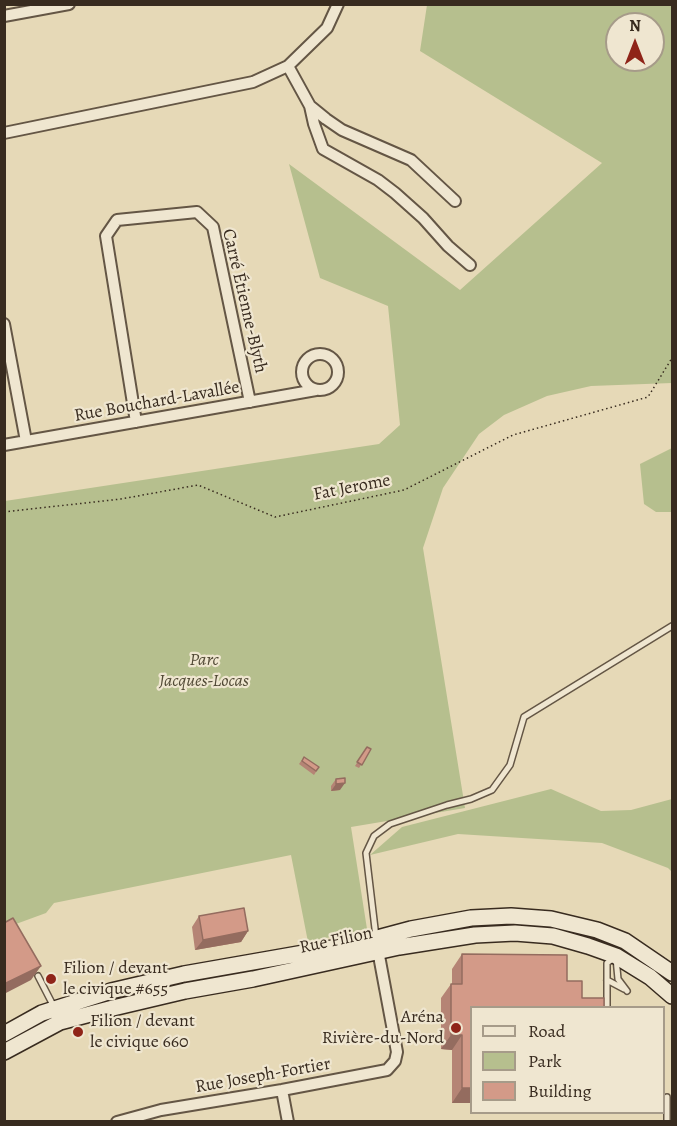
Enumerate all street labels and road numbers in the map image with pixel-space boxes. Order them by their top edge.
street label: Carré Étienne-Blyth [217,227,271,375]
street label: Rue Bouchard-Lavallée [73,377,241,427]
street label: Fat Jerome [312,470,392,506]
street label: Rue Filion [298,923,374,959]
street label: Rue Joseph-Fortier [194,1053,332,1099]

